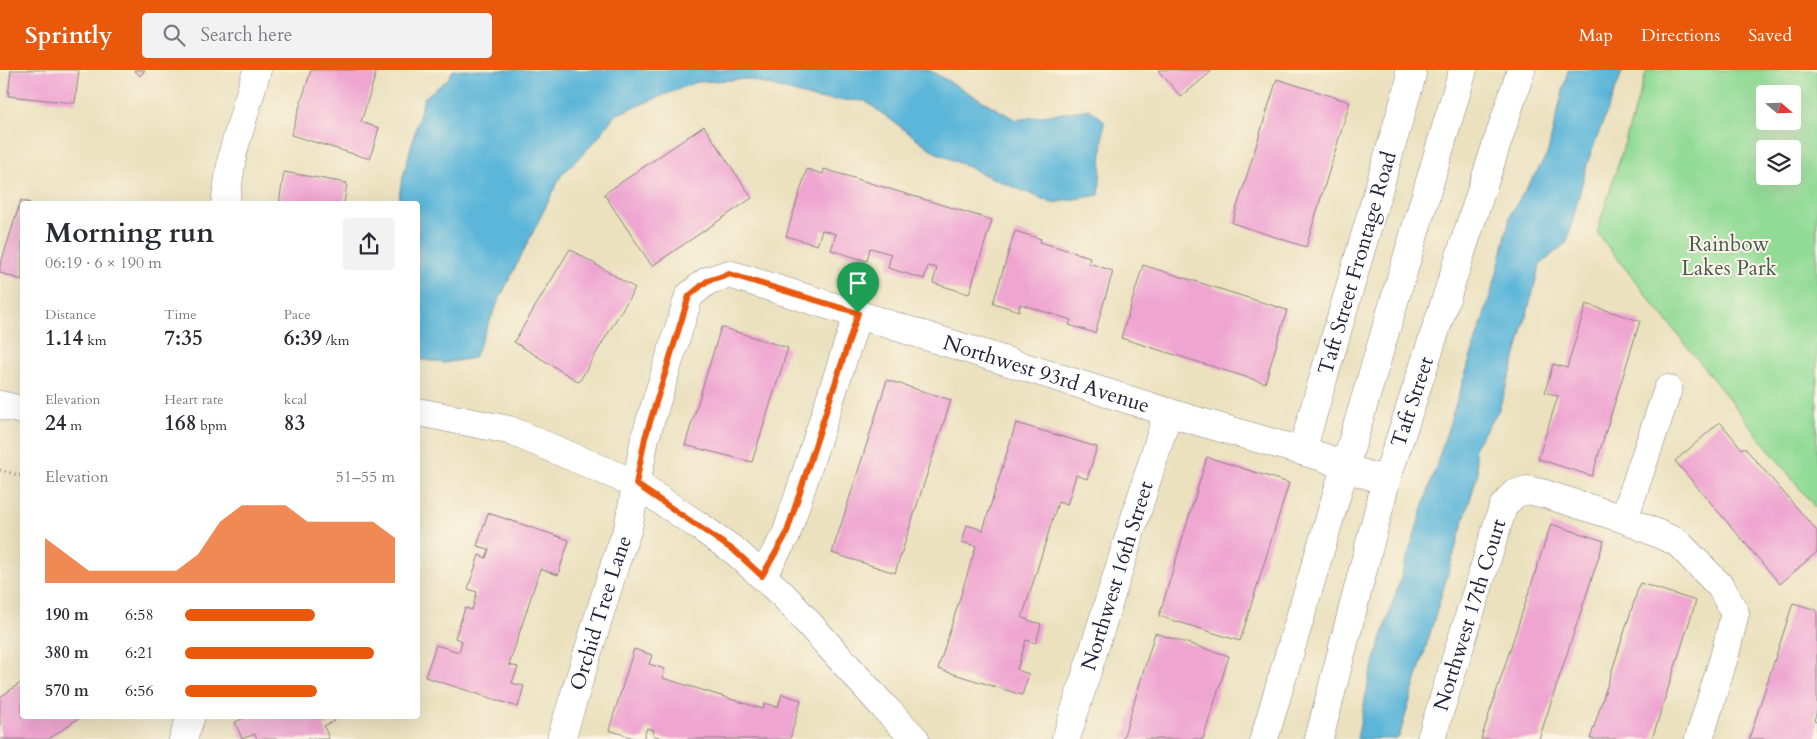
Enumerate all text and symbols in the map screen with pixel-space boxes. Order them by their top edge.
search box [142,13,492,58]
text: Sprintly [25,19,112,52]
icon: search [160,21,188,49]
text: Search here [200,22,292,48]
text: Map [1579,23,1613,48]
text: Directions [1641,23,1720,48]
text: Saved [1748,23,1792,48]
north arrow [1756,85,1801,130]
map controls [1756,85,1801,185]
button: layers [1756,140,1801,185]
street label: Taft Street Frontage Road [1311,148,1404,378]
text: Morning run [45,214,214,252]
button: share [343,218,395,270]
park label: Rainbow Lakes Park [1681,230,1778,283]
text: 06:19 · 6 × 190 m [45,252,162,274]
pin [837,262,879,313]
icon: arrive [844,269,872,297]
text: Distance [45,305,96,324]
text: Time [164,305,197,324]
text: Pace [284,305,311,324]
text: 1.14 [45,324,83,353]
text: 7:35 [164,324,203,353]
text: 6:39 [284,324,322,353]
street label: Northwest 93rd Avenue [939,328,1153,420]
text: km [83,331,106,350]
text: /km [322,331,350,350]
street label: Taft Street [1384,352,1441,451]
text: Elevation [45,390,101,409]
text: Heart rate [164,390,224,409]
text: kcal [284,390,307,409]
text: 24 [45,409,67,438]
text: 168 [164,409,197,438]
text: 83 [284,409,305,438]
text: m [67,416,82,435]
text: bpm [197,416,227,435]
text: Elevation [45,466,109,488]
text: 51–55 m [336,466,395,488]
street label: Northwest 16th Street [1074,477,1161,674]
street label: Northwest 17th Court [1427,515,1514,715]
street label: Orchid Tree Lane [563,532,639,694]
text: 190 m [45,604,89,626]
text: 6:58 [125,604,154,626]
text: 380 m [45,642,89,664]
text: 6:21 [125,642,154,664]
text: 570 m [45,680,89,702]
text: 6:56 [125,680,154,702]

